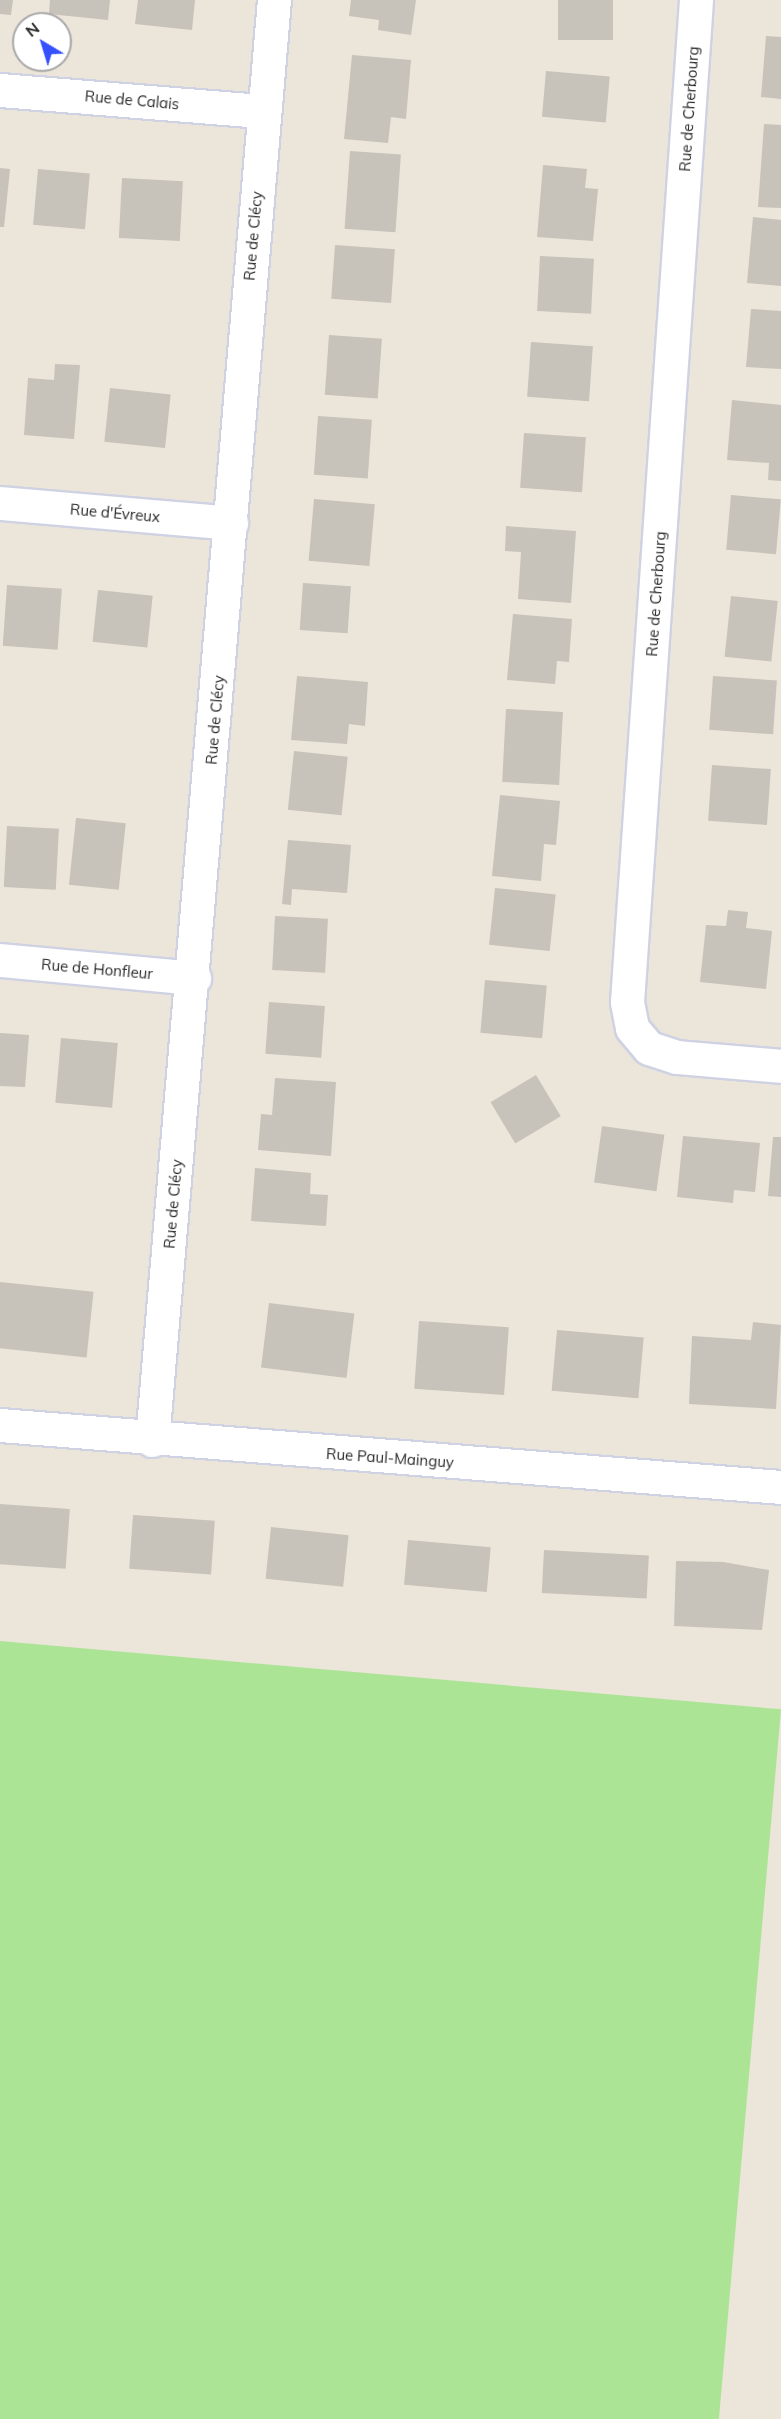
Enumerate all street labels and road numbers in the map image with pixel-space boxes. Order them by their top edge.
street label: Rue de Cherbourg [676,46,702,172]
street label: Rue de Calais [84,87,180,113]
street label: Rue de Clécy [240,191,266,281]
street label: Rue d'Évreux [69,500,161,526]
street label: Rue de Cherbourg [643,531,669,657]
street label: Rue de Clécy [202,675,228,765]
street label: Rue de Honfleur [40,955,154,983]
street label: Rue de Clécy [160,1159,186,1249]
street label: Rue Paul-Mainguy [326,1445,454,1471]

